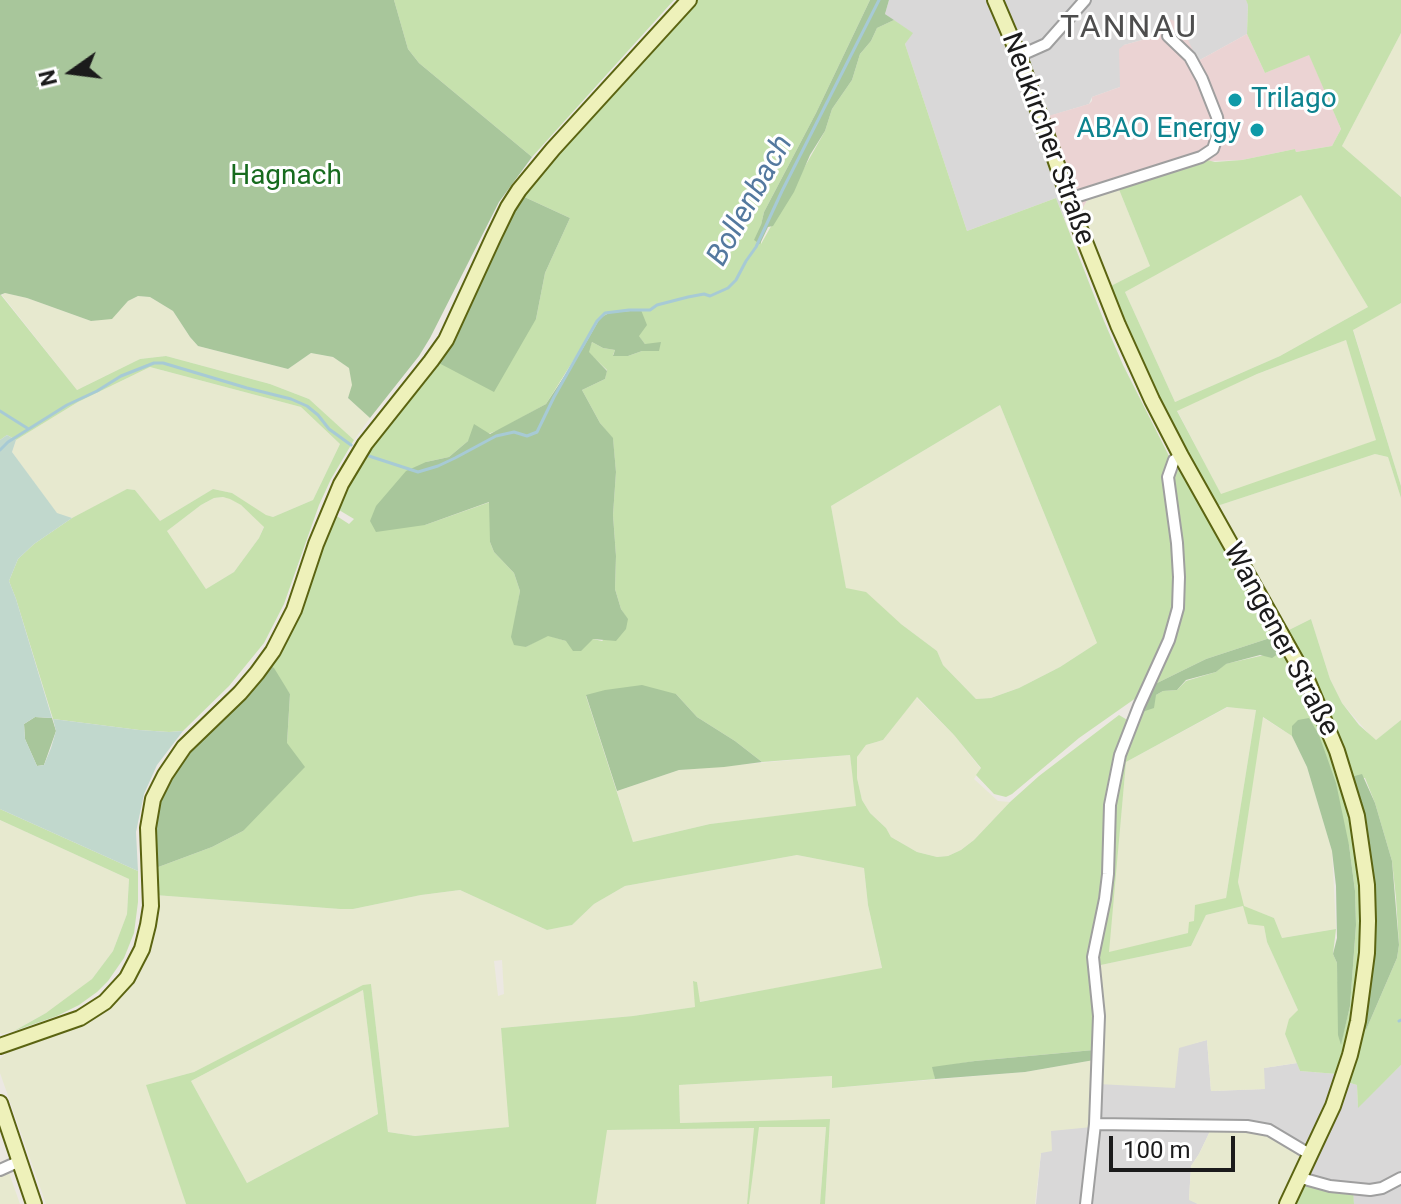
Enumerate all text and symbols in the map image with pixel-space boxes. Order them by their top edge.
district label: TANNAU [1060,10,1198,48]
street label: Neukircher Straße [993,28,1101,250]
north arrow [32,32,112,112]
text: N [34,67,62,88]
place label: Trilago [1251,83,1337,117]
marker: Trilago [1226,91,1244,109]
place label: ABAO Energy [1077,113,1241,147]
marker: ABAO Energy [1248,121,1266,139]
water label: Bollenbach [700,129,802,273]
park label: Hagnach [230,160,342,194]
street label: Wangener Straße [1215,538,1345,742]
scale bar [1113,1120,1239,1170]
text: 100 m [1123,1136,1190,1164]

